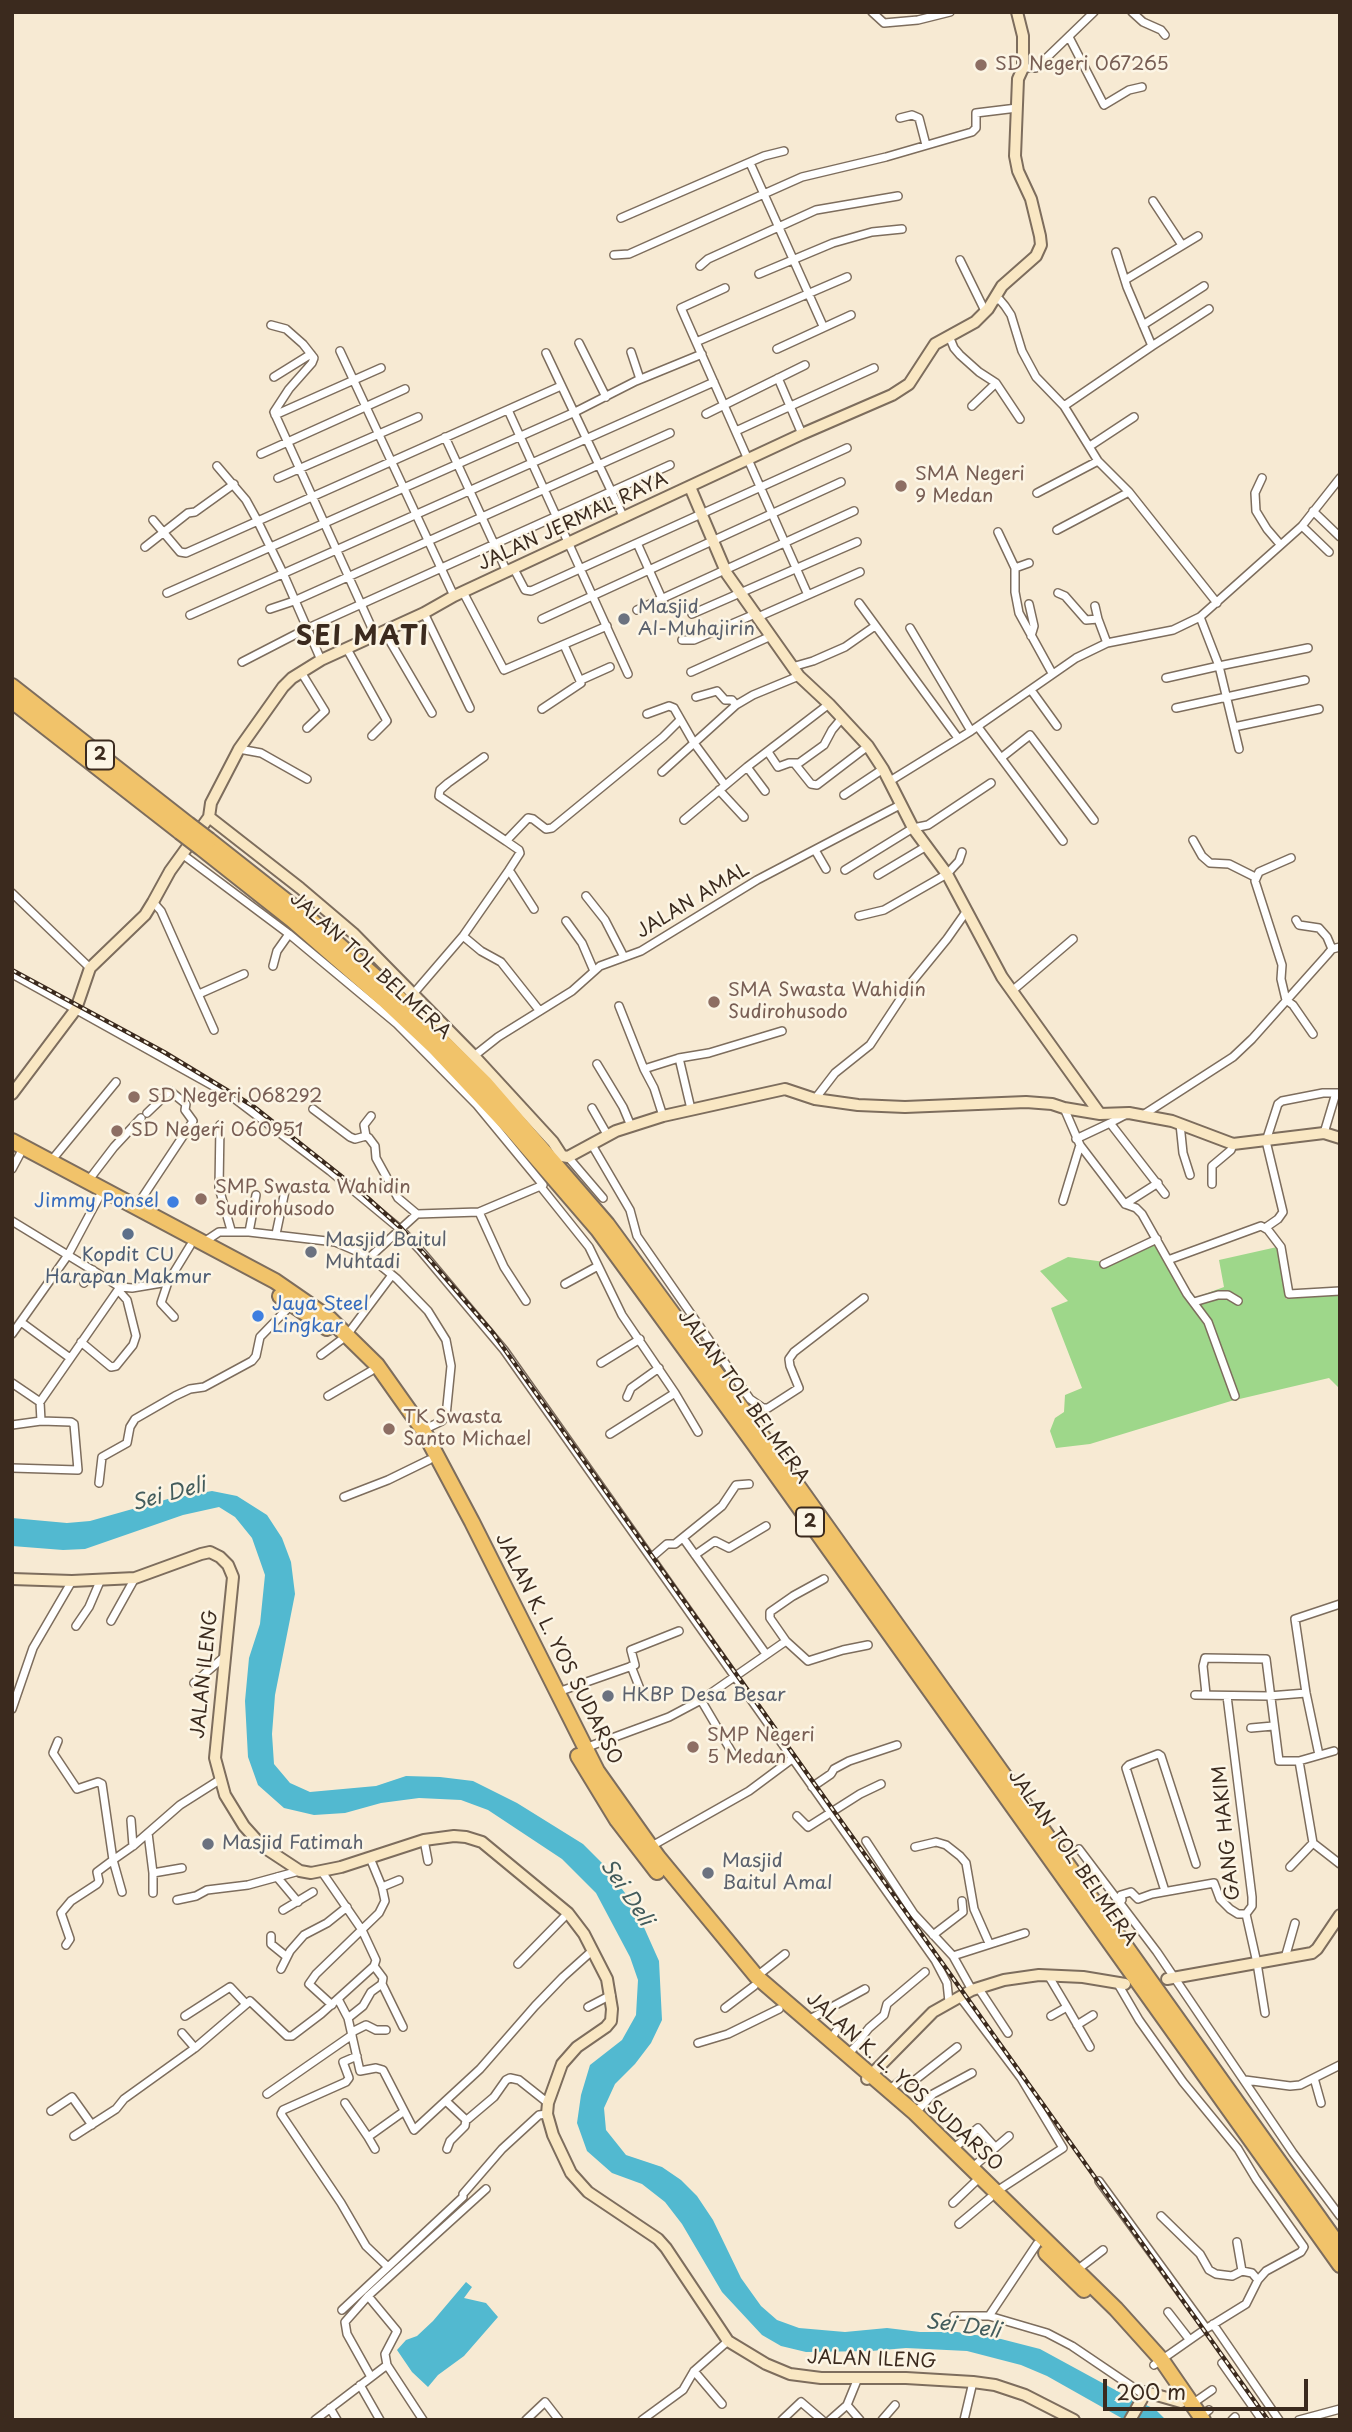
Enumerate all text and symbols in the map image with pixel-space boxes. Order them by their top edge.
place label: SD Negeri 067265 [995,54,1169,76]
marker: SD Negeri 067265 [973,57,989,73]
place label: SMA Negeri 9 Medan [915,464,1025,508]
street label: JALAN JERMAL RAYA [474,468,672,576]
marker: SMA Negeri 9 Medan [893,478,909,494]
place label: Masjid Al-Muhajirin [638,597,755,641]
marker: Masjid Al-Muhajirin [616,611,632,627]
district label: SEI MATI [297,622,429,654]
road number: 2 [86,740,114,770]
street label: JALAN AMAL [632,858,754,944]
street label: JALAN TOL BELMERA [285,888,455,1044]
place label: SMA Swasta Wahidin Sudirohusodo [728,980,926,1024]
marker: SMA Swasta Wahidin Sudirohusodo [706,994,722,1010]
place label: SD Negeri 068292 [148,1086,323,1108]
marker: SD Negeri 068292 [126,1089,142,1105]
place label: SD Negeri 060951 [131,1120,303,1142]
marker: SD Negeri 060951 [109,1123,125,1139]
place label: SMP Swasta Wahidin Sudirohusodo [215,1177,411,1221]
place label: Jimmy Ponsel [34,1191,159,1213]
marker: SMP Swasta Wahidin Sudirohusodo [193,1191,209,1207]
marker: Jimmy Ponsel [165,1194,181,1210]
marker: Kopdit CU Harapan Makmur [120,1226,136,1242]
place label: Masjid Baitul Muhtadi [325,1230,447,1274]
marker: Masjid Baitul Muhtadi [303,1244,319,1260]
place label: Kopdit CU Harapan Makmur [45,1245,211,1289]
place label: Jaya Steel Lingkar [272,1294,369,1338]
street label: JALAN TOL BELMERA [672,1306,814,1488]
marker: Jaya Steel Lingkar [250,1308,266,1324]
place label: TK Swasta Santo Michael [403,1407,531,1451]
marker: TK Swasta Santo Michael [381,1421,397,1437]
water label: Sei Deli [129,1473,209,1517]
road number: 2 [796,1507,824,1536]
street label: JALAN K. L. YOS SUDARSO [490,1530,626,1768]
street label: JALAN ILENG [187,1608,223,1740]
place label: HKBP Desa Besar [622,1685,786,1707]
marker: HKBP Desa Besar [600,1688,616,1704]
place label: SMP Negeri 5 Medan [707,1725,815,1769]
marker: SMP Negeri 5 Medan [685,1739,701,1755]
street label: GANG HAKIM [1209,1764,1245,1902]
street label: JALAN TOL BELMERA [1003,1766,1141,1950]
place label: Masjid Fatimah [222,1833,364,1855]
marker: Masjid Fatimah [200,1836,216,1852]
place label: Masjid Baitul Amal [722,1851,833,1895]
water label: Sei Deli [595,1855,657,1931]
marker: Masjid Baitul Amal [700,1865,716,1881]
street label: JALAN K. L. YOS SUDARSO [801,1988,1007,2176]
water label: Sei Deli [924,2309,1002,2345]
street label: JALAN ILENG [807,2346,937,2374]
scale bar [1107,2366,1312,2410]
text: 200 m [1116,2375,1186,2407]

